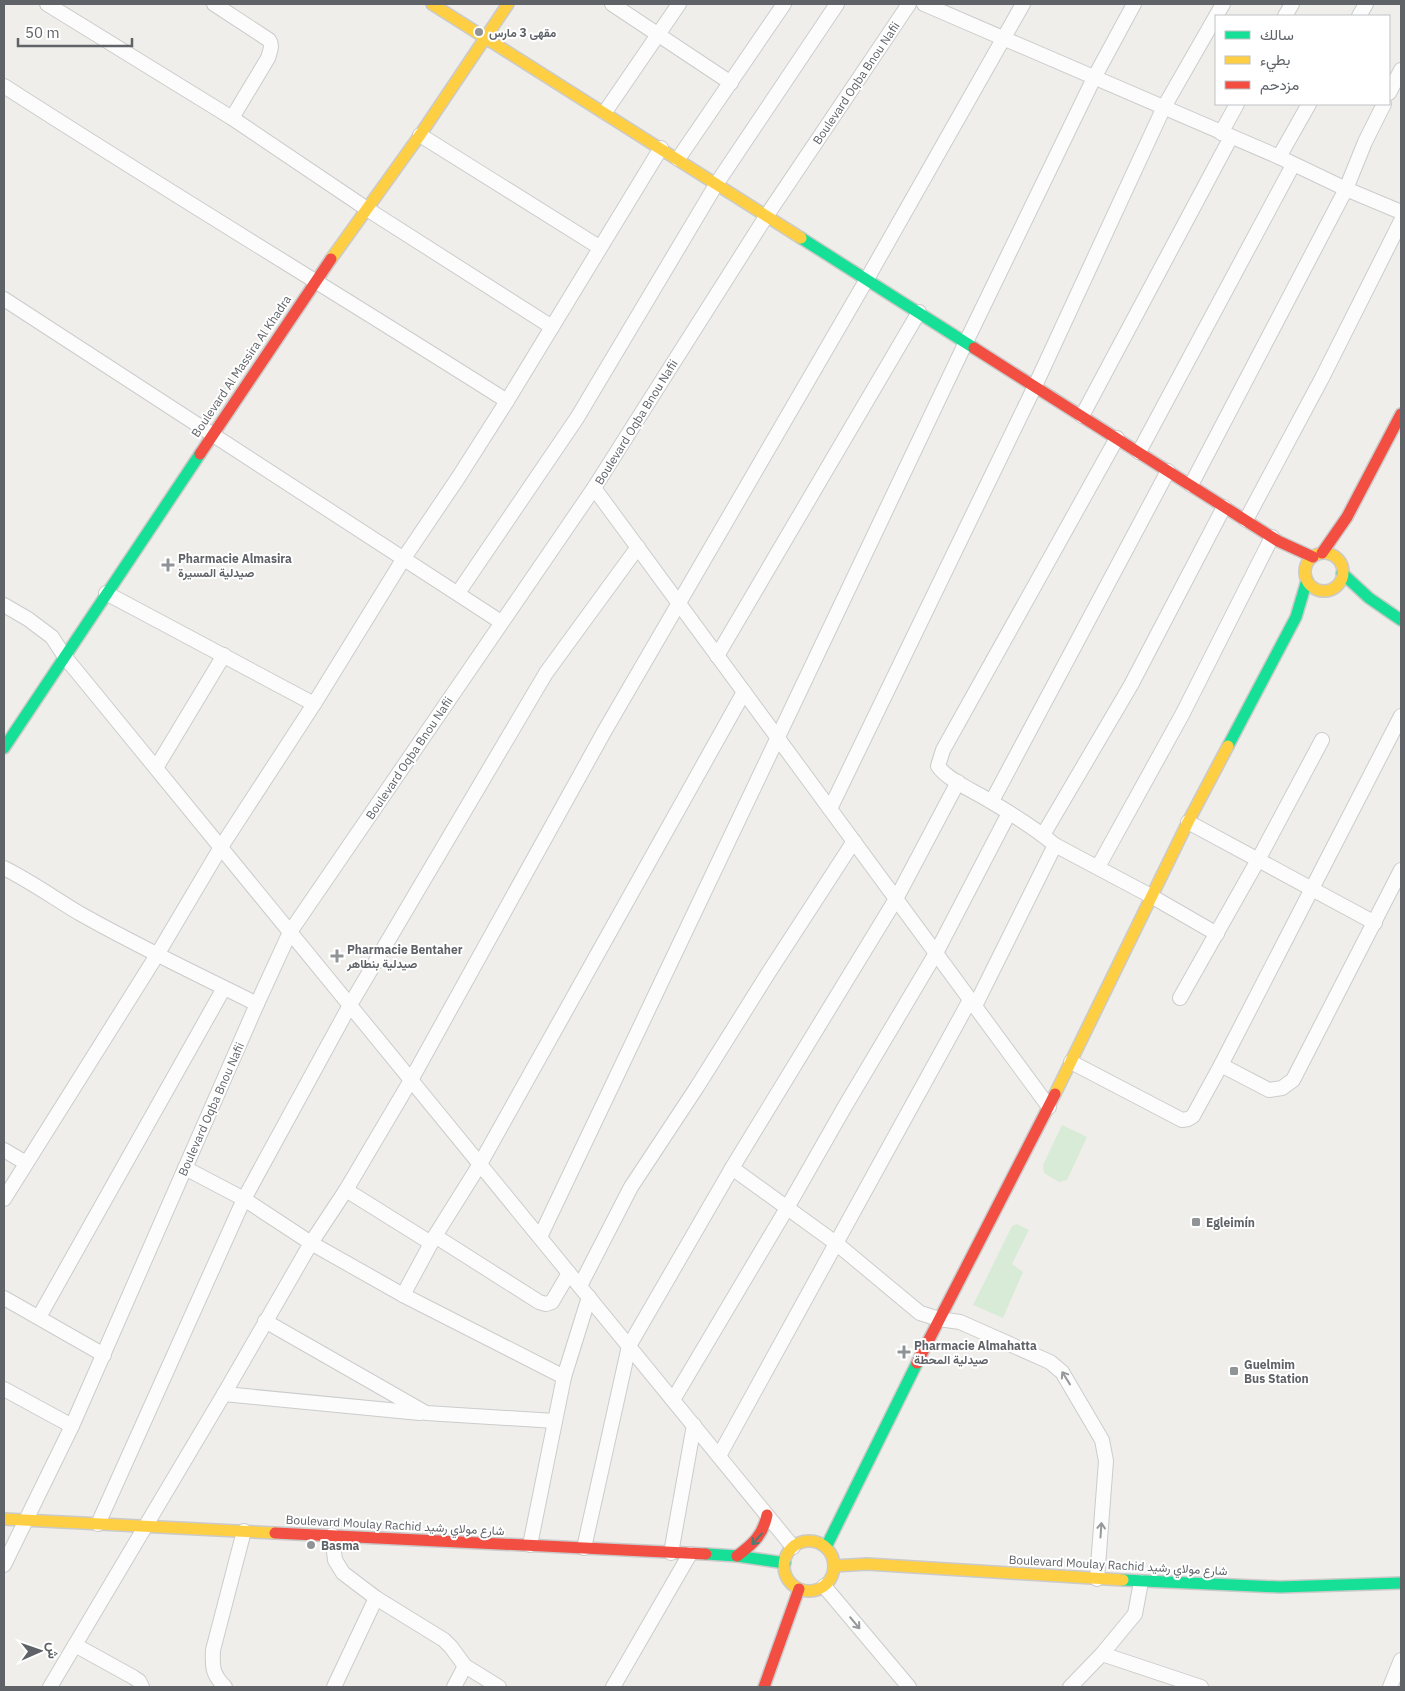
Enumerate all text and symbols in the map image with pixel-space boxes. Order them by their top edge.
scale bar [18,15,131,47]
legend [1215,15,1390,105]
street label: Boulevard Oqba Bnou Nafii [809,19,903,147]
text: 50 m [25,23,60,42]
place label: مقهى 3 مارس [489,25,557,41]
text: سالك [1260,25,1294,44]
marker: مقهى 3 مارس [473,26,485,38]
text: بطيء [1260,50,1290,73]
text: مزدحم [1260,75,1299,95]
street label: Boulevard Al Massira Al Khadra [188,292,295,440]
street label: Boulevard Oqba Bnou Nafii [591,357,681,487]
place label: Pharmacie Almasira صيدلية المسيرة [178,551,292,581]
marker: Pharmacie Almasira صيدلية المسيرة [162,559,174,571]
street label: Boulevard Oqba Bnou Nafii [362,694,456,822]
place label: Pharmacie Bentaher صيدلية بنطاهر [346,942,463,972]
marker: Pharmacie Bentaher صيدلية بنطاهر [331,950,343,962]
street label: Boulevard Oqba Bnou Nafii [175,1040,247,1178]
place label: Egleimín [1206,1215,1255,1230]
marker: Egleimín [1190,1216,1202,1228]
place label: Pharmacie Almahatta صيدلية المحطة [914,1338,1037,1367]
marker: Pharmacie Almahatta صيدلية المحطة [898,1346,910,1358]
place label: Guelmim Bus Station [1244,1357,1309,1386]
marker: Guelmim Bus Station [1228,1365,1240,1377]
one-way arrow [1061,1372,1071,1386]
street label: Boulevard Moulay Rachid شارع مولاي رشيد [285,1512,505,1541]
one-way arrow [1096,1523,1106,1539]
one-way arrow [751,1532,763,1545]
place label: Basma [321,1538,360,1553]
marker: Basma [305,1539,317,1551]
street label: Boulevard Moulay Rachid شارع مولاي رشيد [1008,1552,1228,1581]
one-way arrow [850,1617,861,1630]
north arrow [15,1626,65,1676]
text: ش [44,1642,62,1659]

